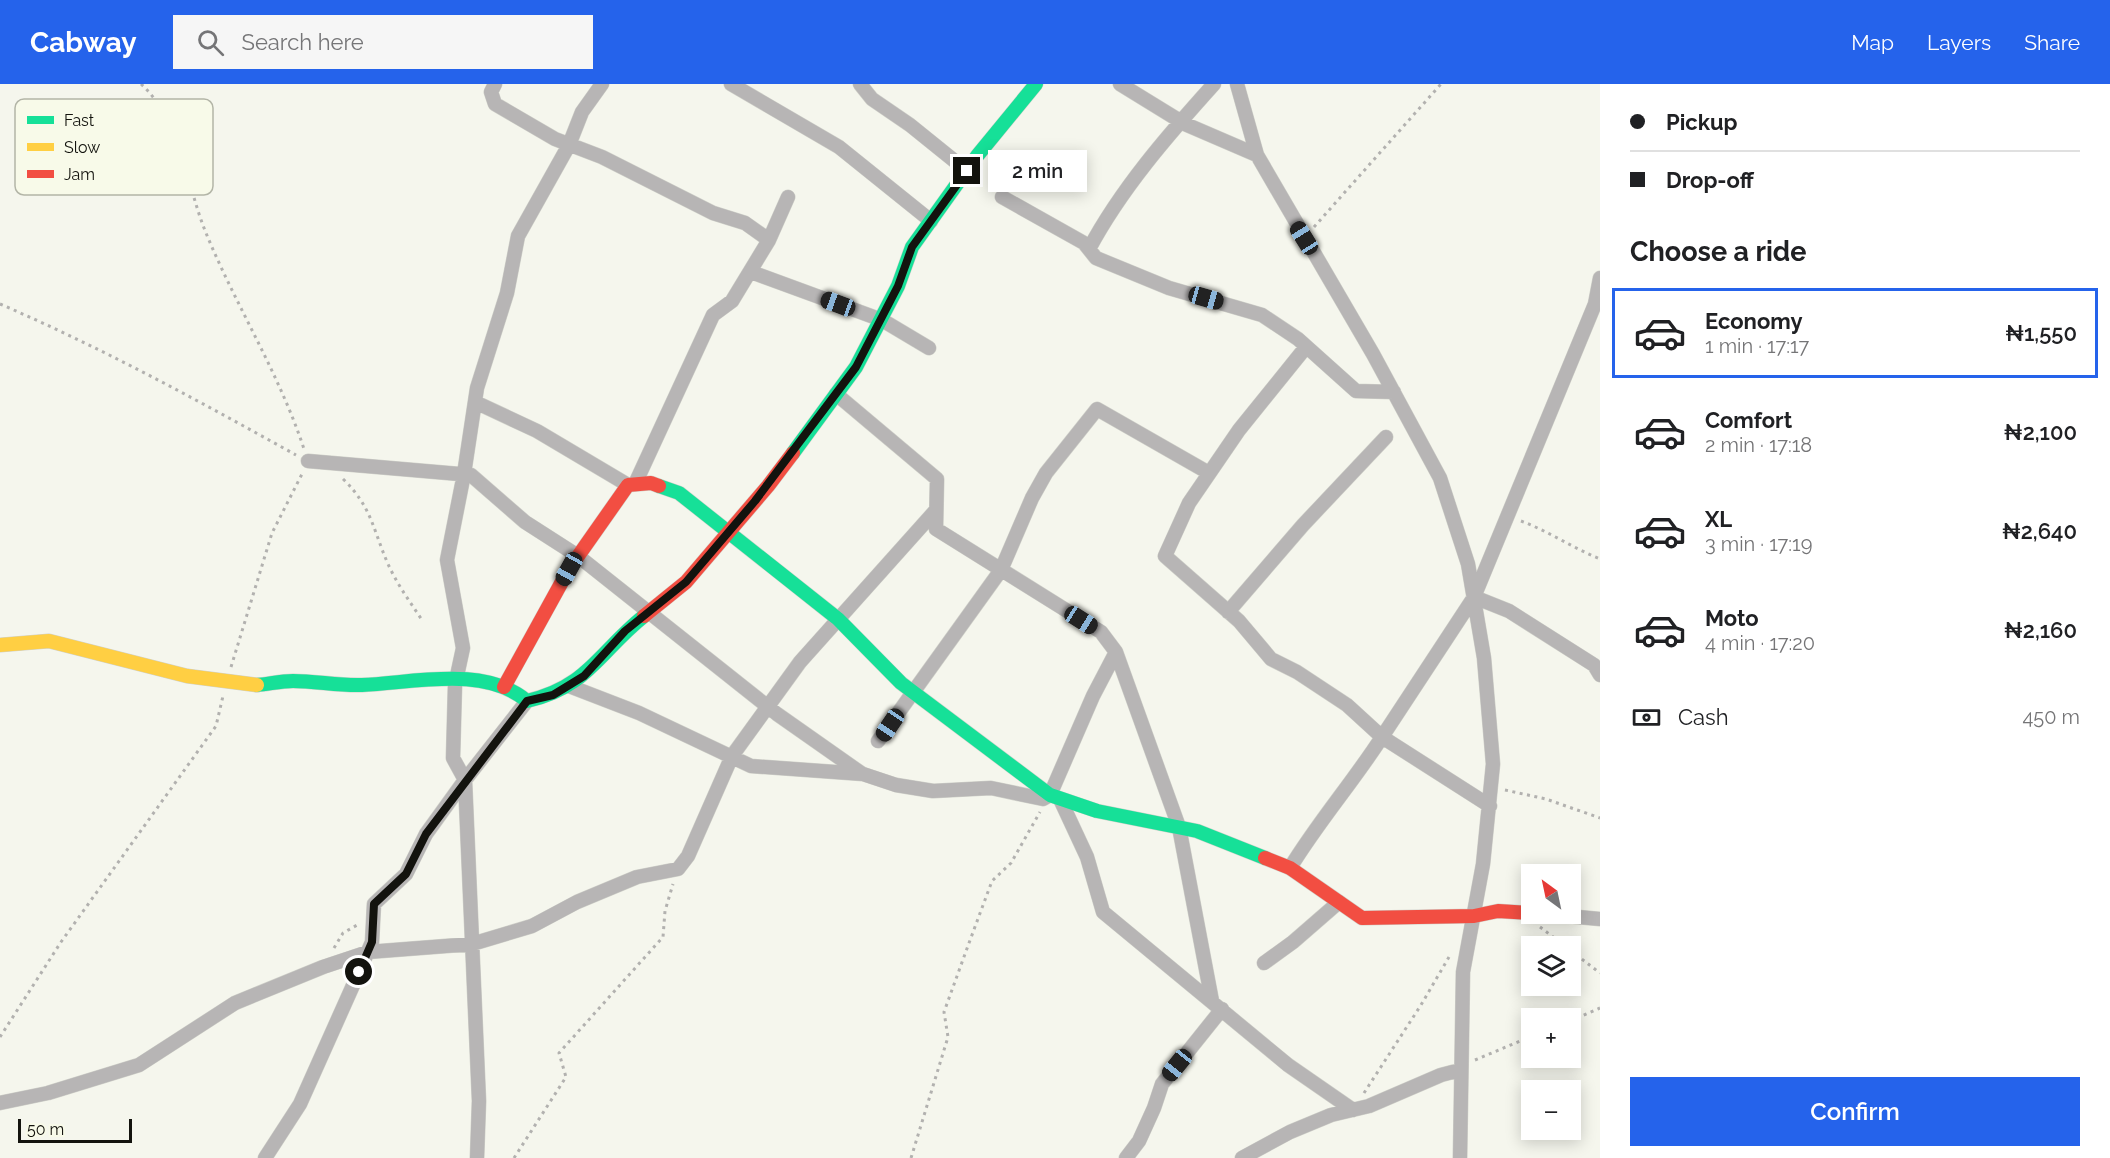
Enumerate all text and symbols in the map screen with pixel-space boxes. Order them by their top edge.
search box [173,15,593,69]
text: Cabway [30,26,137,59]
icon: search [194,26,227,59]
text: Search here [242,29,364,55]
text: Map [1851,30,1894,55]
text: Layers [1927,30,1991,55]
text: Share [2024,30,2080,55]
legend [15,99,213,195]
text: Pickup [1666,109,1738,135]
text: Fast [64,111,95,130]
text: Slow [64,138,100,157]
callout: 2 min [988,150,1087,192]
route end [953,157,980,184]
text: 2 min [1012,159,1063,183]
text: Jam [64,165,95,184]
text: Drop-off [1666,167,1754,193]
car [1287,218,1321,258]
text: Choose a ride [1630,236,1806,267]
car [1186,284,1226,312]
car [818,289,858,319]
icon: car [1633,306,1687,360]
text: Economy [1705,308,1803,334]
text: ₦1,550 [2005,320,2077,346]
text: 1 min · 17:17 [1705,334,1809,358]
icon: car [1633,405,1687,459]
text: Comfort [1705,407,1792,433]
text: ₦2,100 [2004,419,2077,445]
text: 2 min · 17:18 [1705,433,1812,457]
icon: car [1633,504,1687,558]
text: XL [1705,506,1732,532]
text: ₦2,640 [2002,518,2077,544]
text: 3 min · 17:19 [1705,532,1812,556]
car [552,549,586,589]
car [1061,603,1101,637]
icon: car [1633,603,1687,657]
text: Moto [1705,605,1759,631]
text: ₦2,160 [2004,617,2077,643]
text: 4 min · 17:20 [1705,631,1815,655]
icon: cash [1630,701,1663,734]
text: Cash [1678,704,1729,730]
car [872,705,908,745]
text: 450 m [2022,705,2080,729]
north arrow [1521,864,1581,924]
map controls [1521,864,1581,1140]
button: layers [1521,936,1581,996]
route start [345,958,372,985]
button: + [1521,1008,1581,1068]
car [1159,1045,1195,1085]
button: Confirm [1630,1077,2080,1146]
button: − [1521,1080,1581,1140]
scale bar [18,1116,132,1144]
text: 50 m [27,1120,64,1139]

